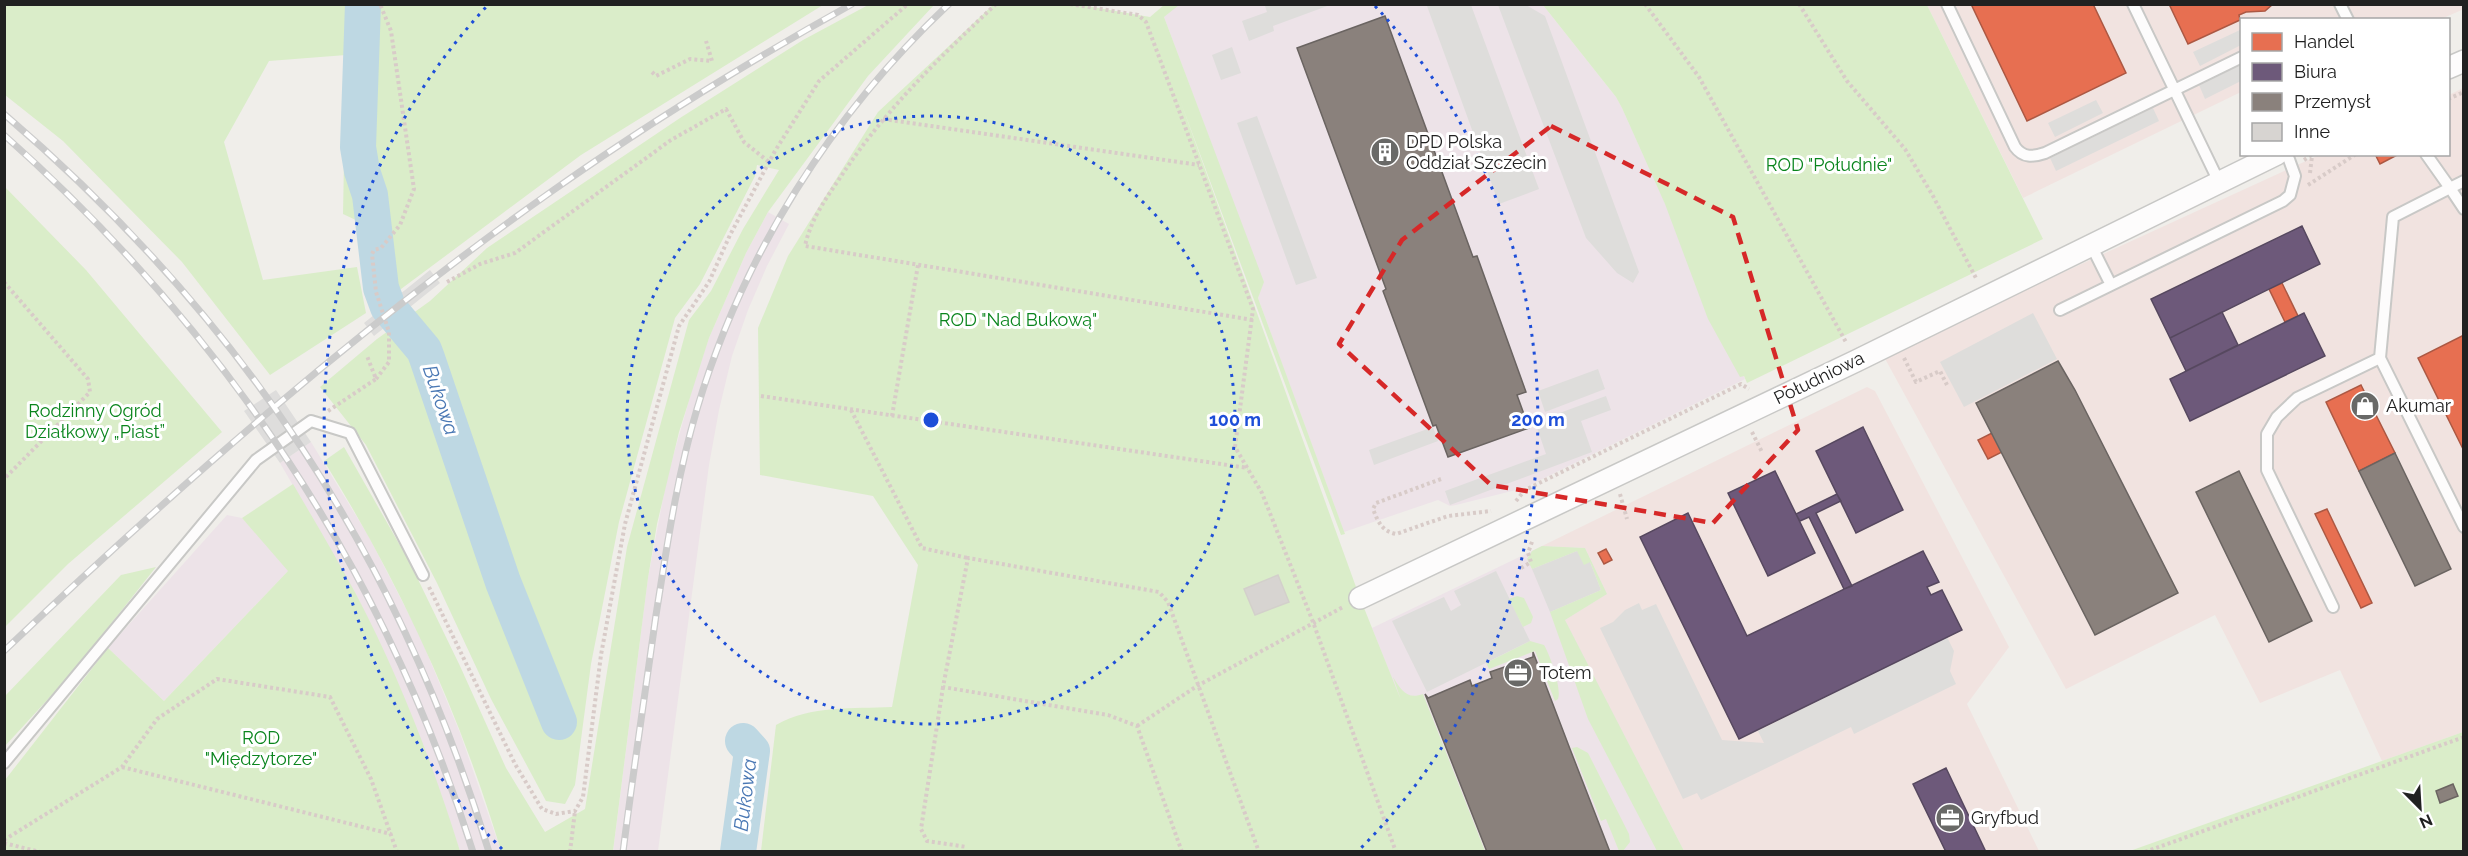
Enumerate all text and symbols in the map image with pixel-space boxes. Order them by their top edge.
legend [2240,18,2450,156]
text: Handel [2294,31,2354,52]
text: Biura [2294,61,2337,82]
text: Przemysł [2294,91,2371,112]
text: Inne [2294,121,2330,142]
place label: DPD Polska Oddział Szczecin [1406,131,1547,173]
building icon: DPD Polska Oddział Szczecin [1369,136,1401,168]
park label: ROD "Południe" [1766,154,1892,175]
park label: ROD "Nad Bukową" [939,309,1097,330]
street label: Południowa [1770,347,1867,408]
water label: Bukowa [418,362,464,438]
shop icon: Akumar [2349,390,2381,422]
place label: Akumar [2386,395,2452,416]
park label: Rodzinny Ogród Działkowy „Piast” [25,400,165,442]
text: 100 m [1209,409,1261,430]
text: 200 m [1511,409,1565,430]
centre of rings [921,410,941,430]
office icon: Totem [1502,657,1534,689]
place label: Totem [1539,662,1592,683]
park label: ROD "Międzytorze" [205,727,317,769]
water label: Bukowa [729,757,761,833]
north arrow [2390,778,2450,838]
office icon: Gryfbud [1934,802,1966,834]
place label: Gryfbud [1971,807,2039,828]
text: N [2416,810,2435,832]

